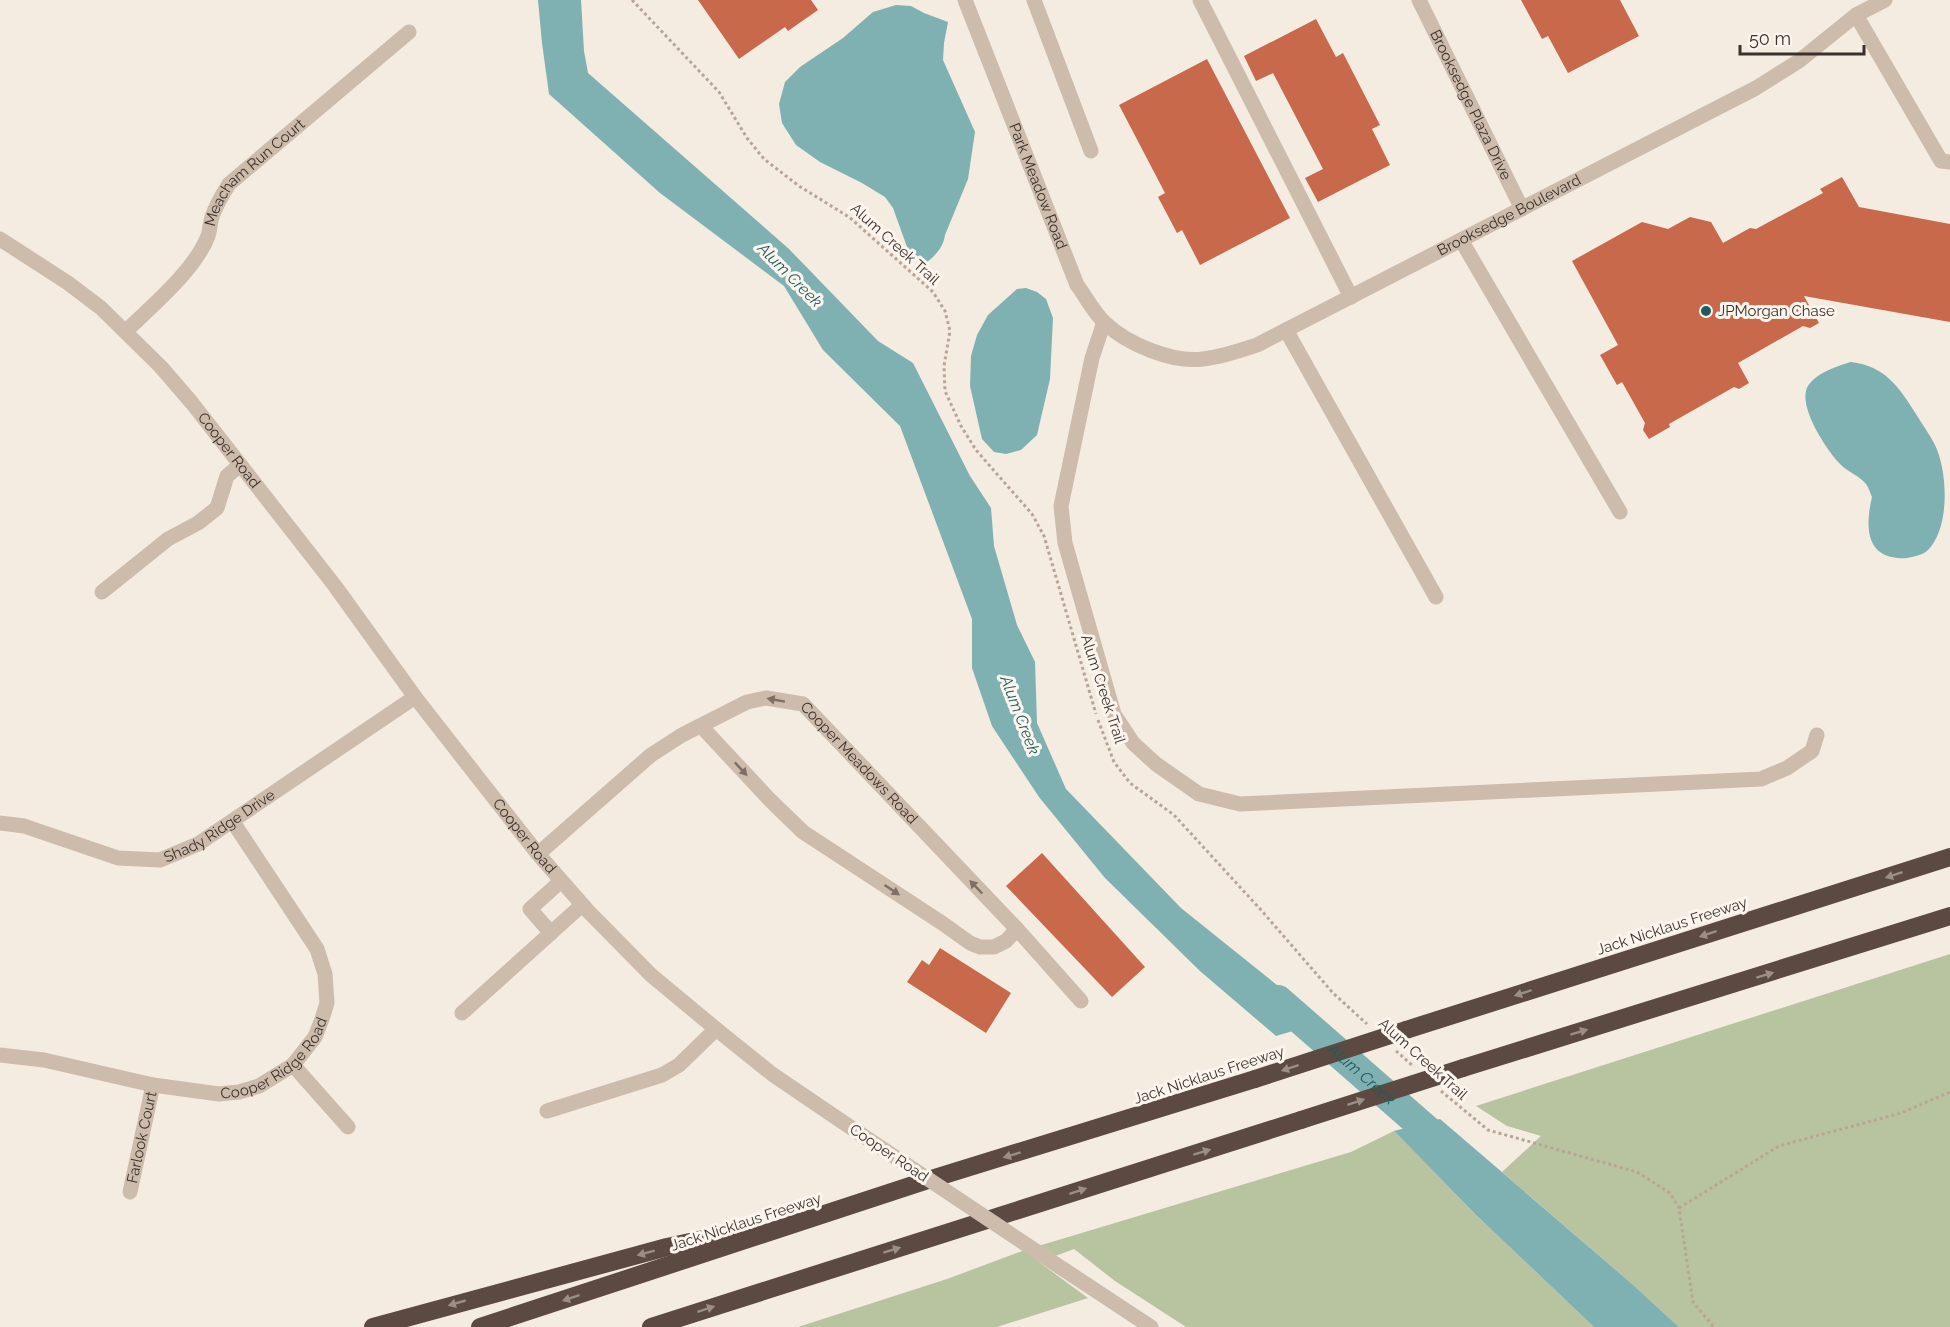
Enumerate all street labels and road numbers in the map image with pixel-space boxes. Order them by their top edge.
street label: Brooksedge Plaza Drive [1426,27,1515,183]
street label: Meacham Run Court [201,115,308,228]
street label: Park Meadow Road [1005,120,1071,252]
street label: Brooksedge Boulevard [1434,171,1584,260]
street label: Alum Creek Trail [847,199,944,289]
street label: Cooper Road [194,409,264,492]
street label: Alum Creek Trail [1077,632,1129,747]
street label: Cooper Meadows Road [796,698,921,828]
street label: Shady Ridge Drive [161,786,278,866]
street label: Cooper Road [489,795,560,877]
street label: Jack Nicklaus Freeway [1594,893,1750,959]
street label: Alum Creek Trail [1375,1014,1472,1104]
street label: Cooper Ridge Road [220,1015,331,1103]
street label: Jack Nicklaus Freeway [1131,1042,1287,1108]
street label: Farlook Court [123,1090,160,1185]
street label: Cooper Road [846,1120,932,1186]
street label: Jack Nicklaus Freeway [668,1189,824,1255]

